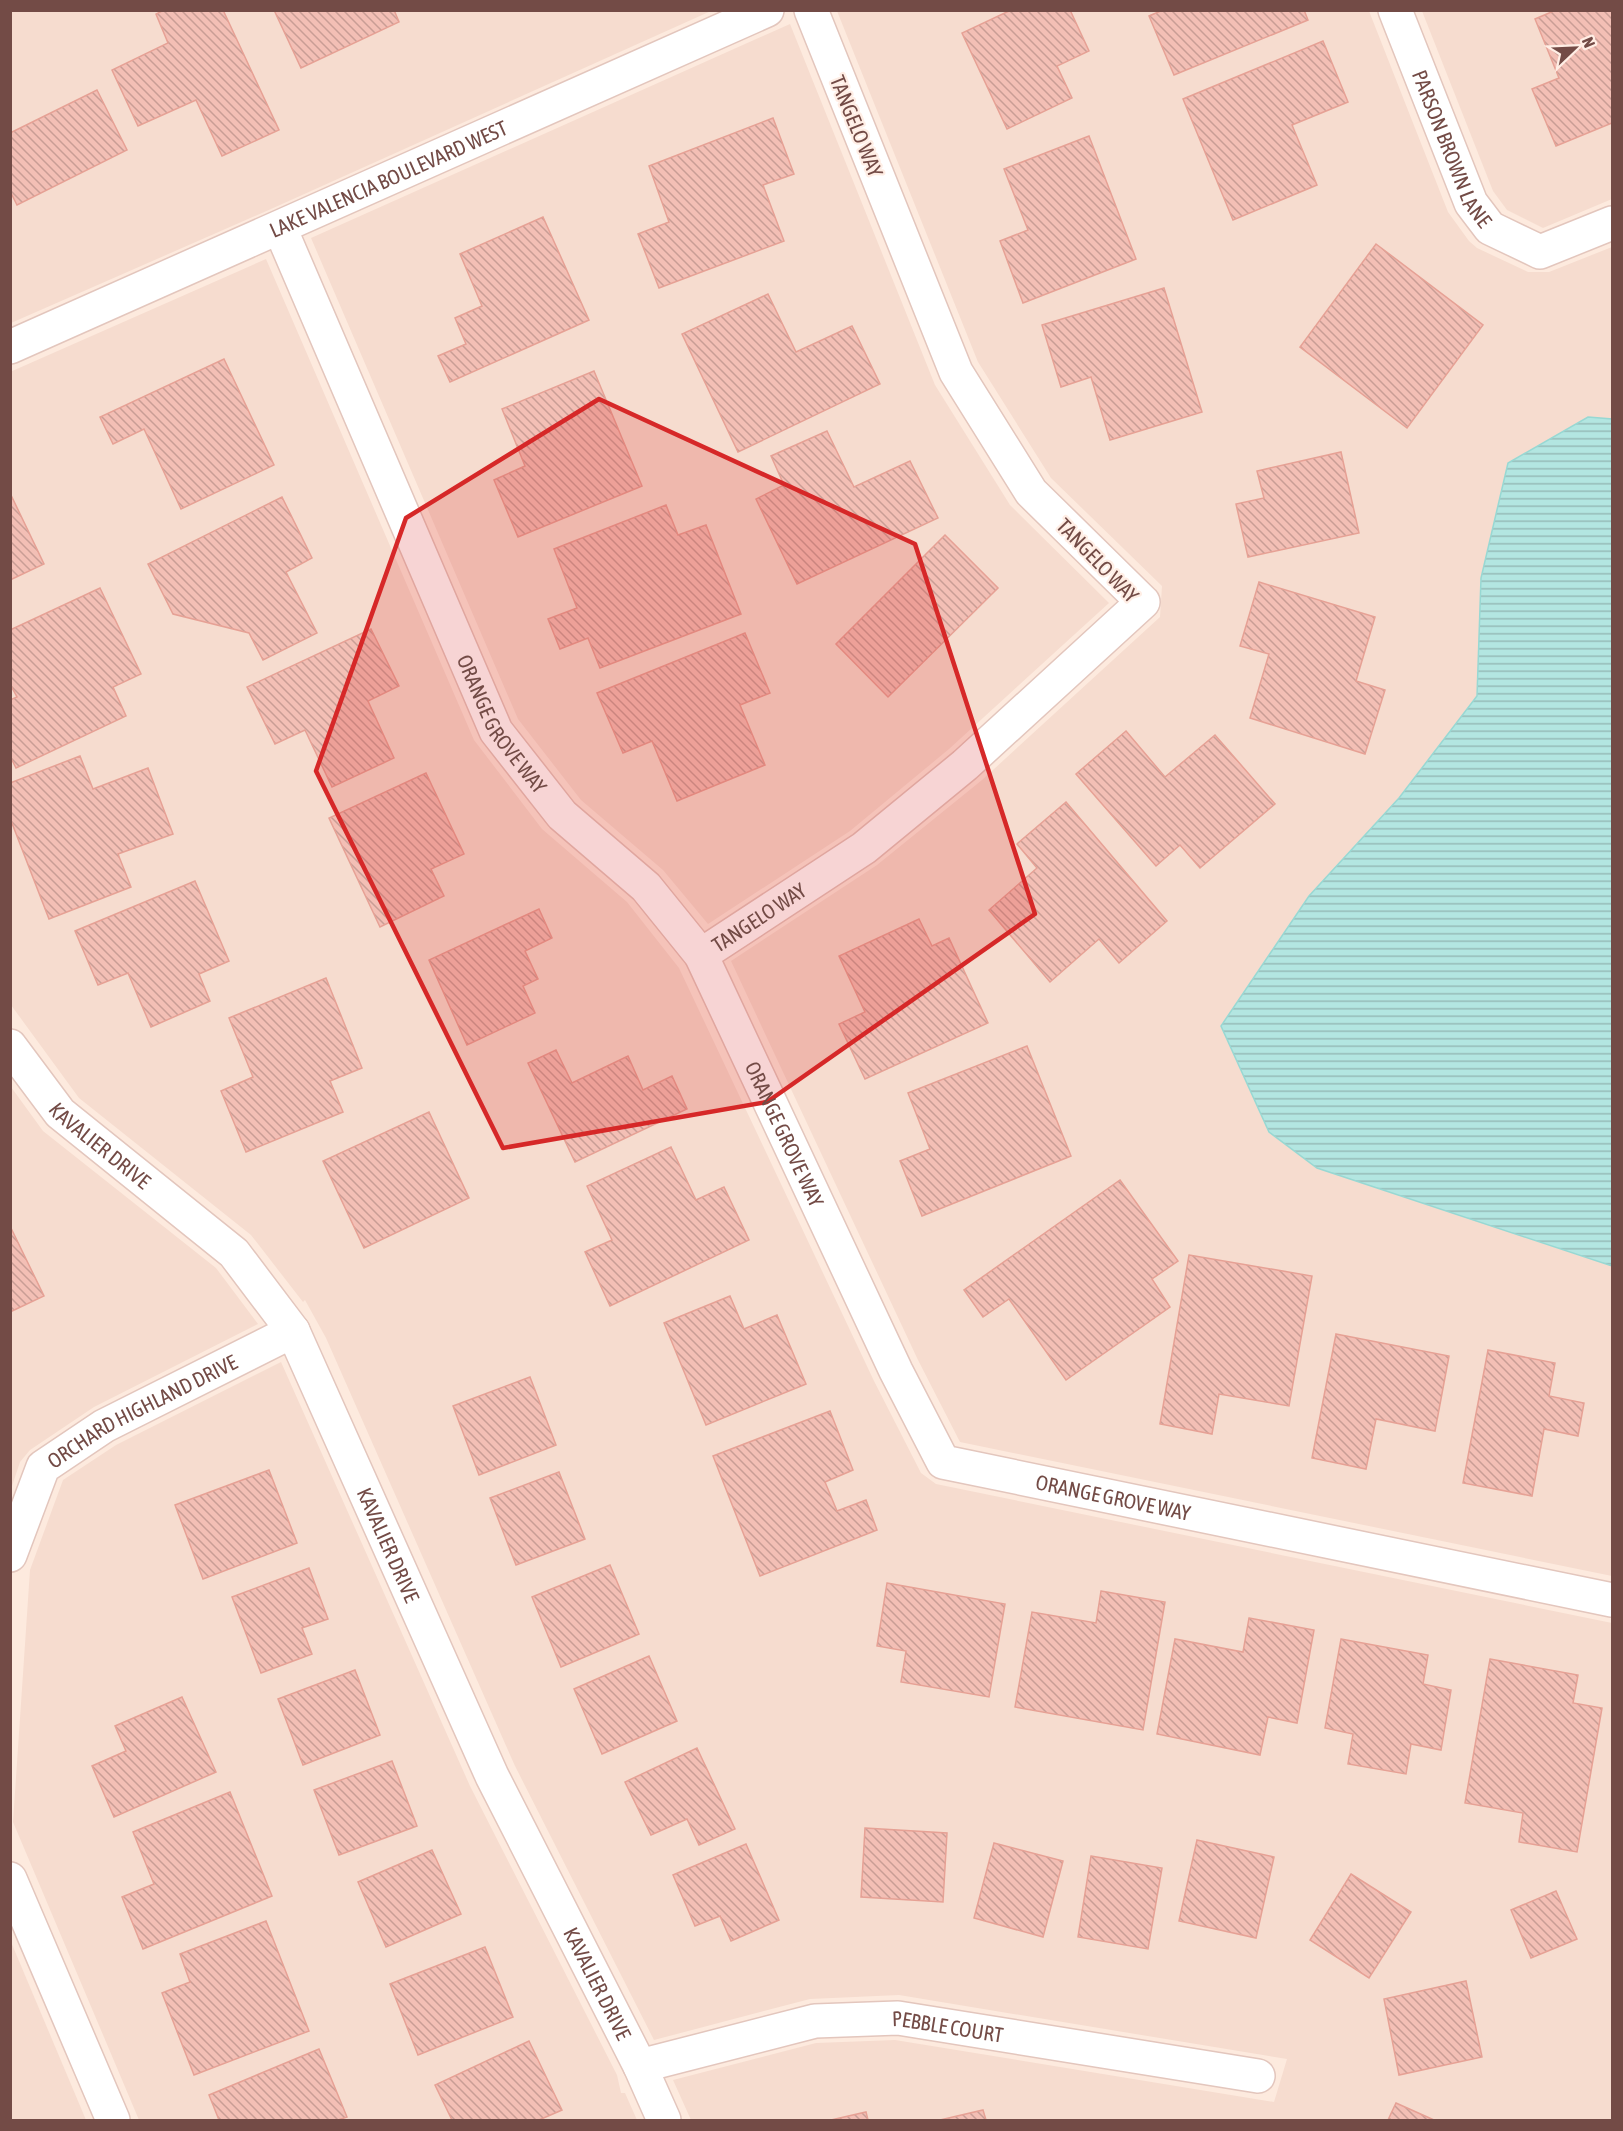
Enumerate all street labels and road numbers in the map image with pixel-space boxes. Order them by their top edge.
street label: PARSON BROWN LANE [1408,66,1497,232]
street label: TANGELO WAY [826,72,888,181]
street label: LAKE VALENCIA BOULEVARD WEST [266,115,511,242]
street label: TANGELO WAY [1052,513,1144,607]
street label: ORANGE GROVE WAY [453,651,552,798]
street label: TANGELO WAY [707,877,811,957]
street label: ORANGE GROVE WAY [741,1058,829,1211]
street label: KAVALIER DRIVE [44,1098,156,1193]
street label: ORCHARD HIGHLAND DRIVE [43,1349,241,1473]
street label: ORANGE GROVE WAY [1034,1469,1193,1525]
street label: KAVALIER DRIVE [353,1484,425,1606]
street label: KAVALIER DRIVE [559,1923,637,2044]
street label: PEBBLE COURT [892,2006,1005,2047]

